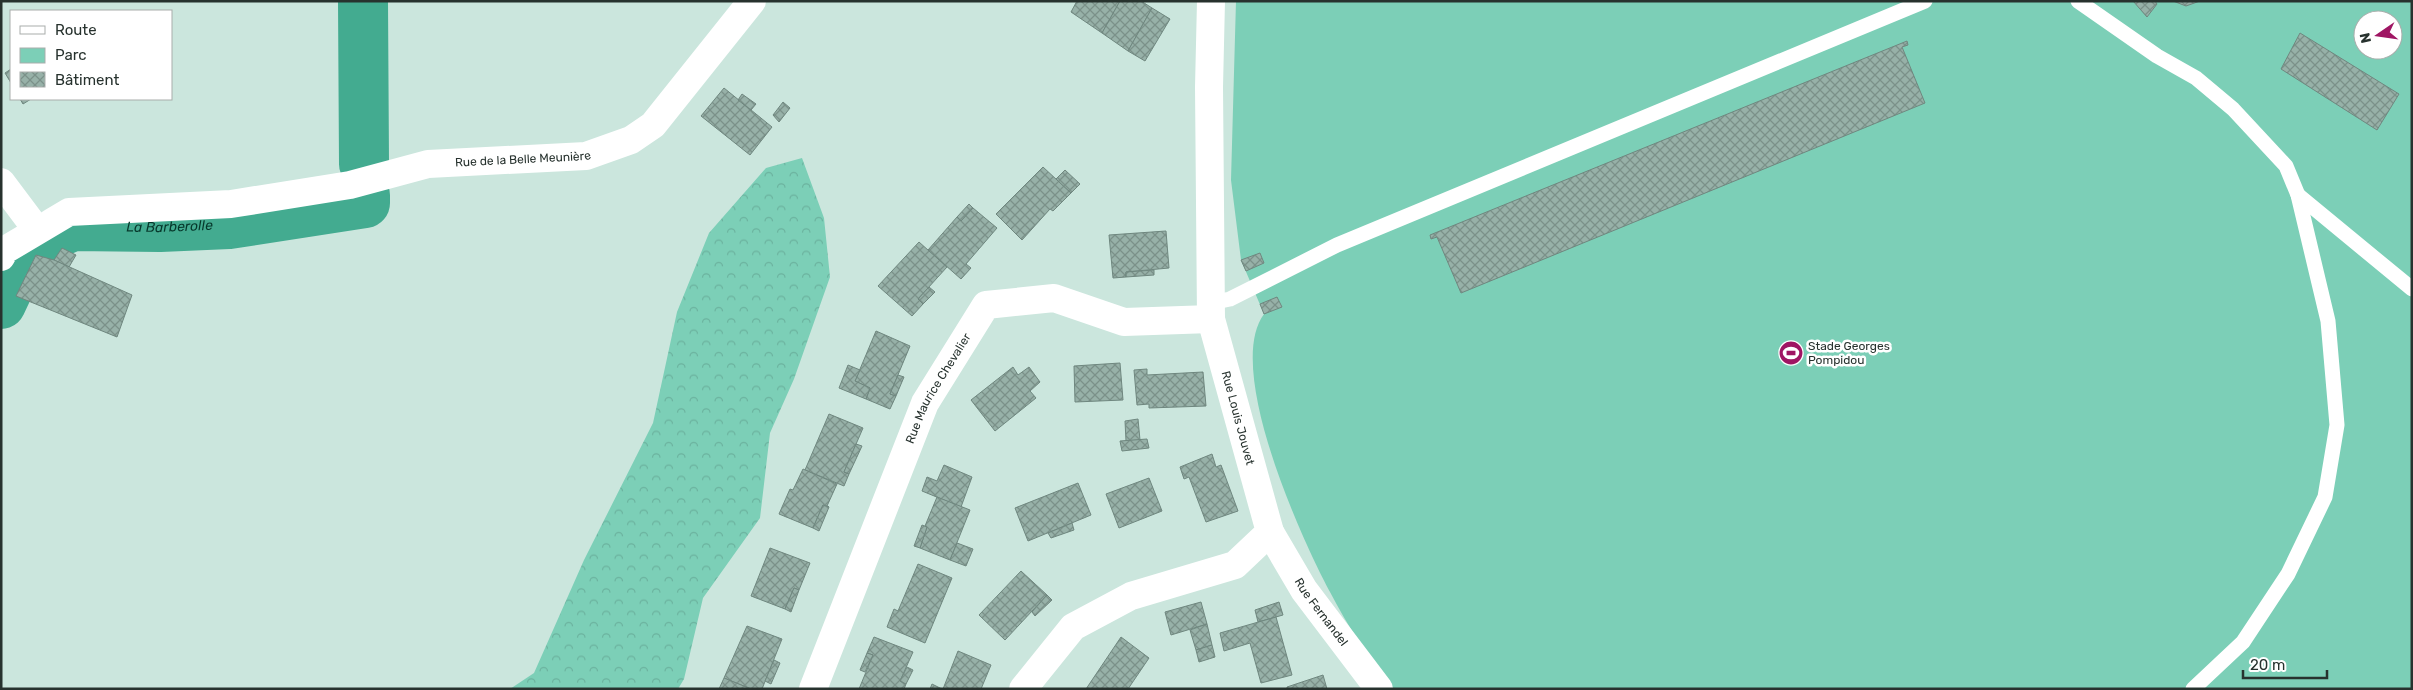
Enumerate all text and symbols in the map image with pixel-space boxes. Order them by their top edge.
legend [10,10,172,100]
north arrow [2353,10,2403,60]
text: Route [55,21,97,39]
text: N [2356,31,2375,45]
text: Parc [55,46,87,64]
text: Bâtiment [55,71,119,89]
street label: Rue de la Belle Meunière [455,148,593,170]
water label: La Barberolle [126,216,213,236]
street label: Rue Maurice Chevalier [903,330,974,446]
place label: Stade Georges Pompidou [1808,339,1890,367]
sports icon: Stade Georges Pompidou [1778,340,1804,366]
street label: Rue Louis Jouvet [1219,369,1257,467]
street label: Rue Fernandel [1292,575,1351,649]
scale bar [2243,648,2327,680]
text: 20 m [2250,656,2285,674]

